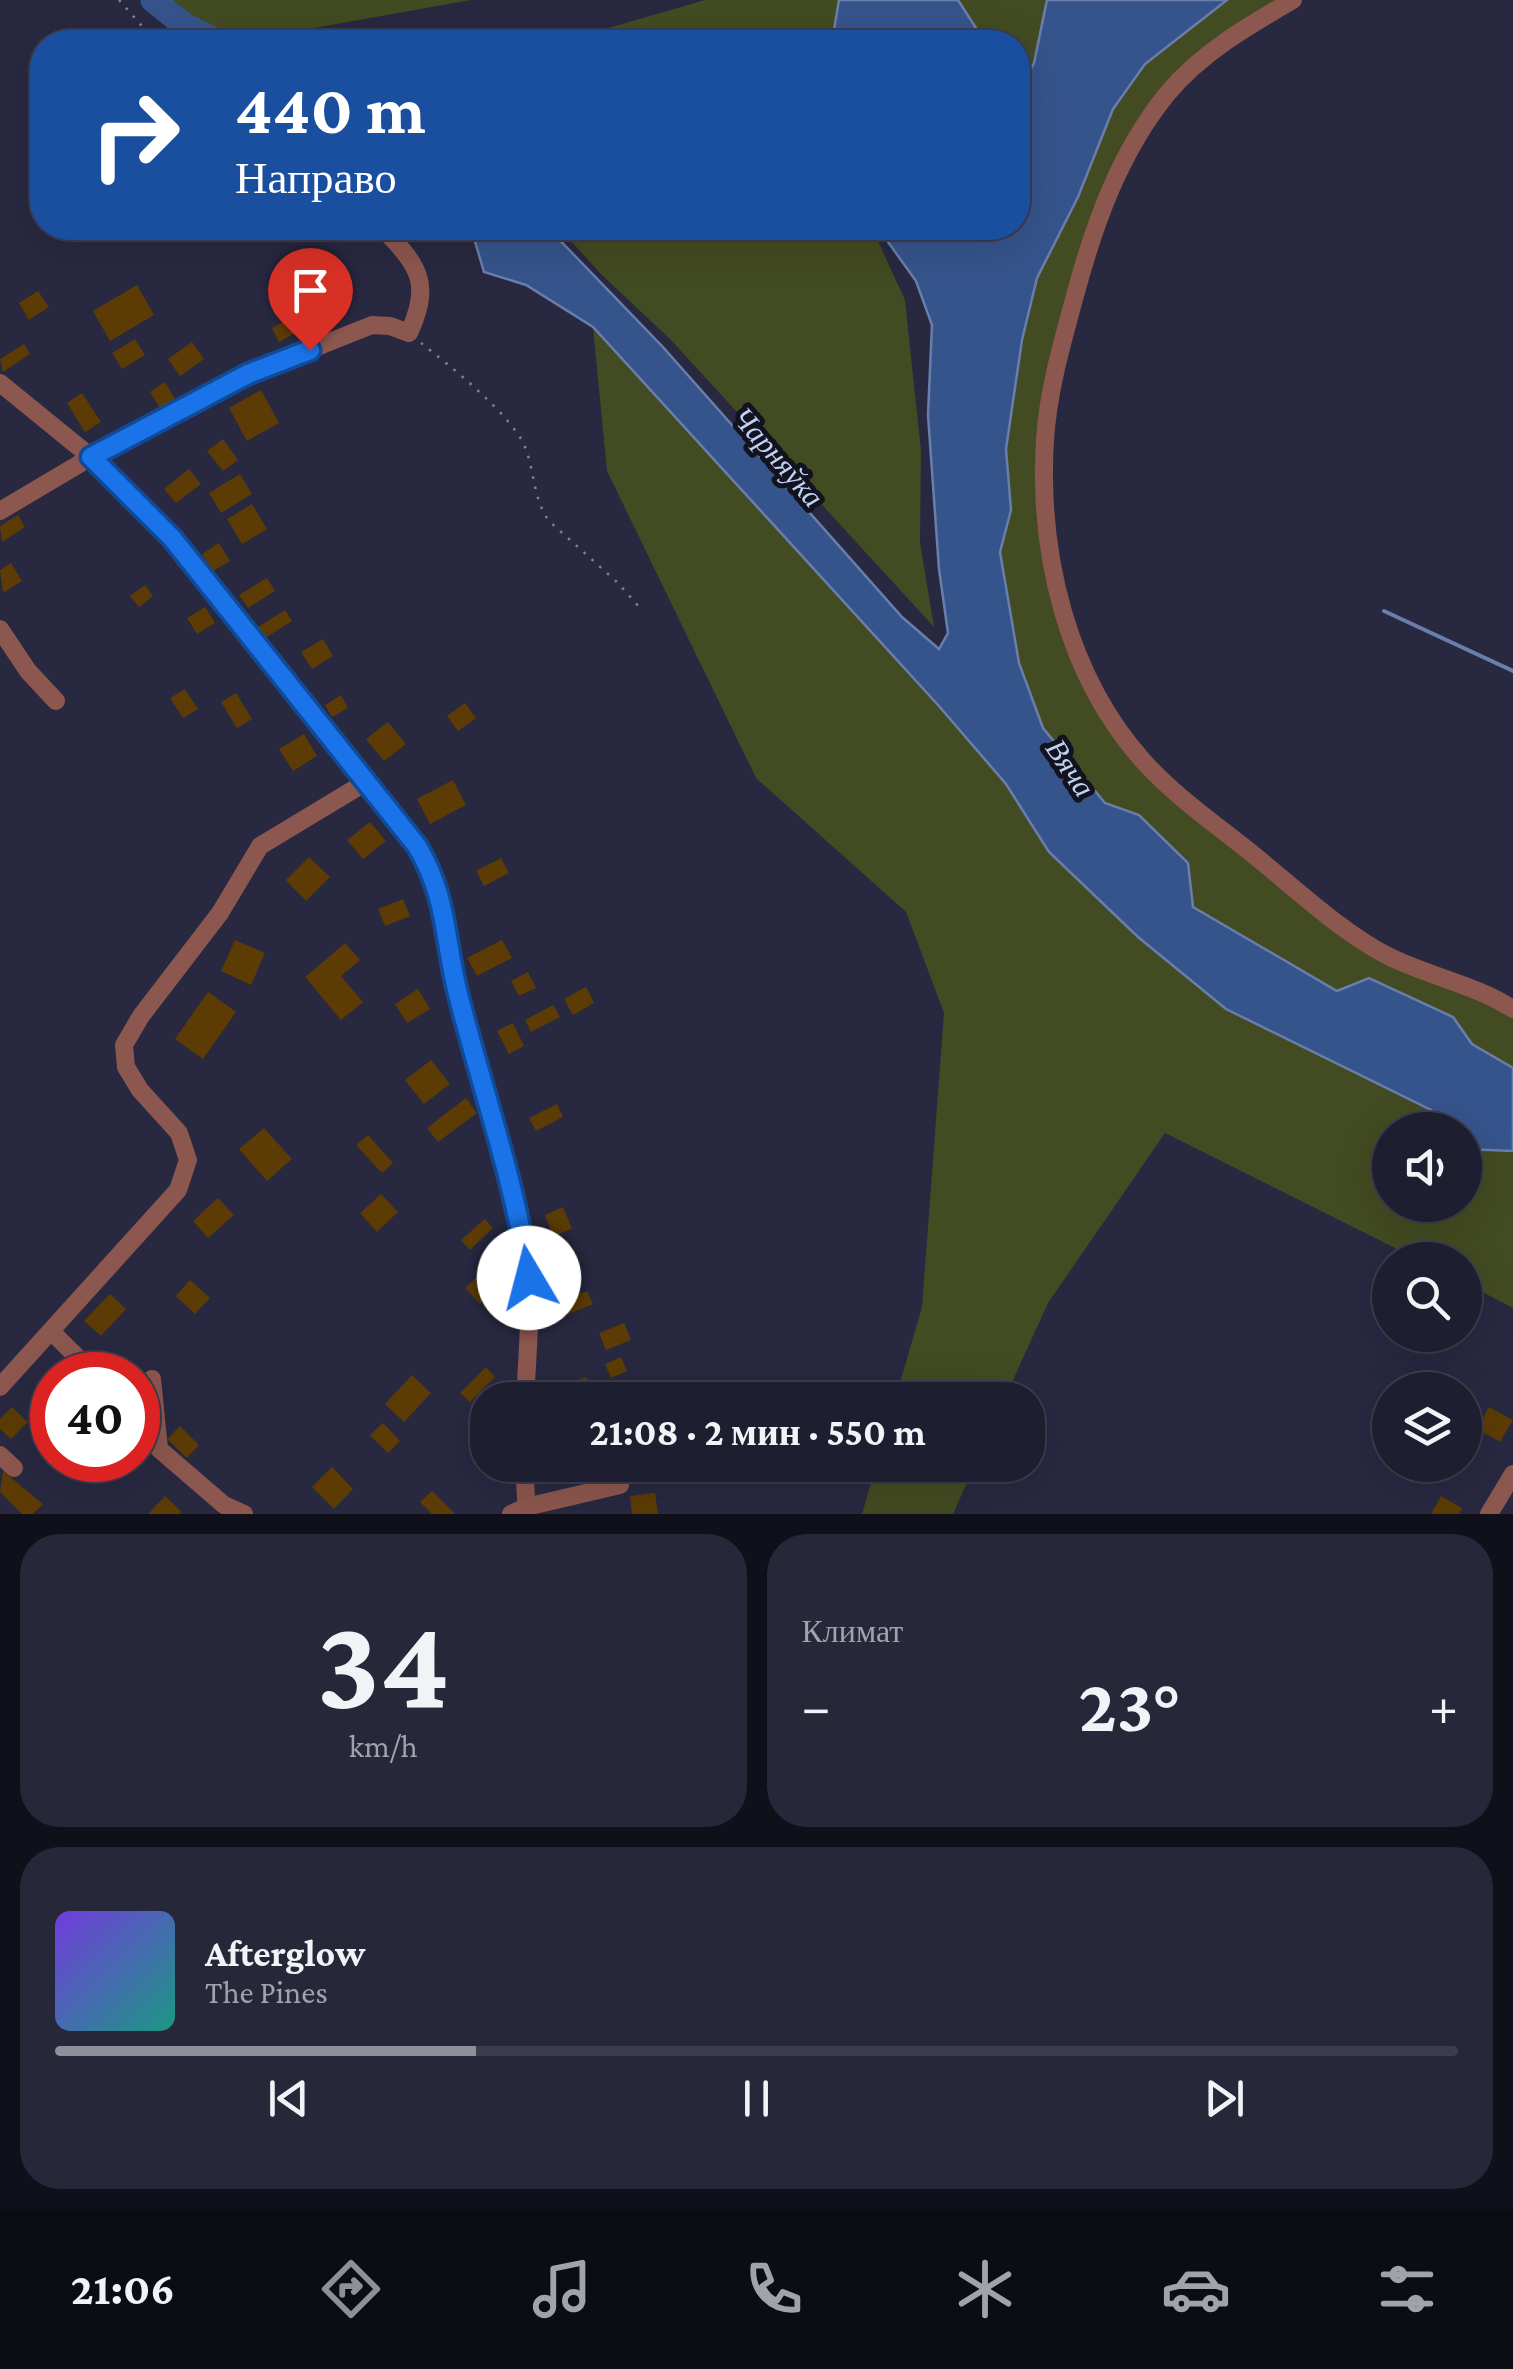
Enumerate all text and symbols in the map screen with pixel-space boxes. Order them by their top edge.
icon: right [70,70,200,200]
text: 440 m [235,70,426,148]
text: Направо [235,153,397,203]
pin [268,248,353,351]
icon: arrive [283,263,338,318]
water label: Чарняўка [726,400,831,513]
water label: Вяча [1039,733,1101,803]
map controls [1372,1112,1482,1482]
button: sound [1372,1112,1482,1222]
position arrow [477,1226,581,1330]
button: search [1372,1242,1482,1352]
speed limit sign: 40 [30,1352,160,1482]
button: layers [1372,1372,1482,1482]
text: 21:08 · 2 мин · 550 m [589,1411,926,1453]
text: 34 [316,1590,450,1735]
text: Климат [802,1613,903,1649]
text: 23° [1078,1664,1181,1747]
text: − [802,1676,831,1737]
text: + [1429,1676,1458,1737]
text: km/h [349,1728,418,1764]
text: Afterglow [205,1932,365,1974]
text: The Pines [205,1974,328,2010]
icon: previous [261,2071,316,2126]
icon: pause [729,2071,784,2126]
icon: next [1197,2071,1252,2126]
icon: directions [316,2254,386,2324]
icon: music [527,2254,597,2324]
icon: phone [739,2254,809,2324]
icon: climate [950,2254,1020,2324]
icon: car [1161,2254,1231,2324]
icon: filters [1372,2254,1442,2324]
text: 21:06 [71,2264,175,2314]

